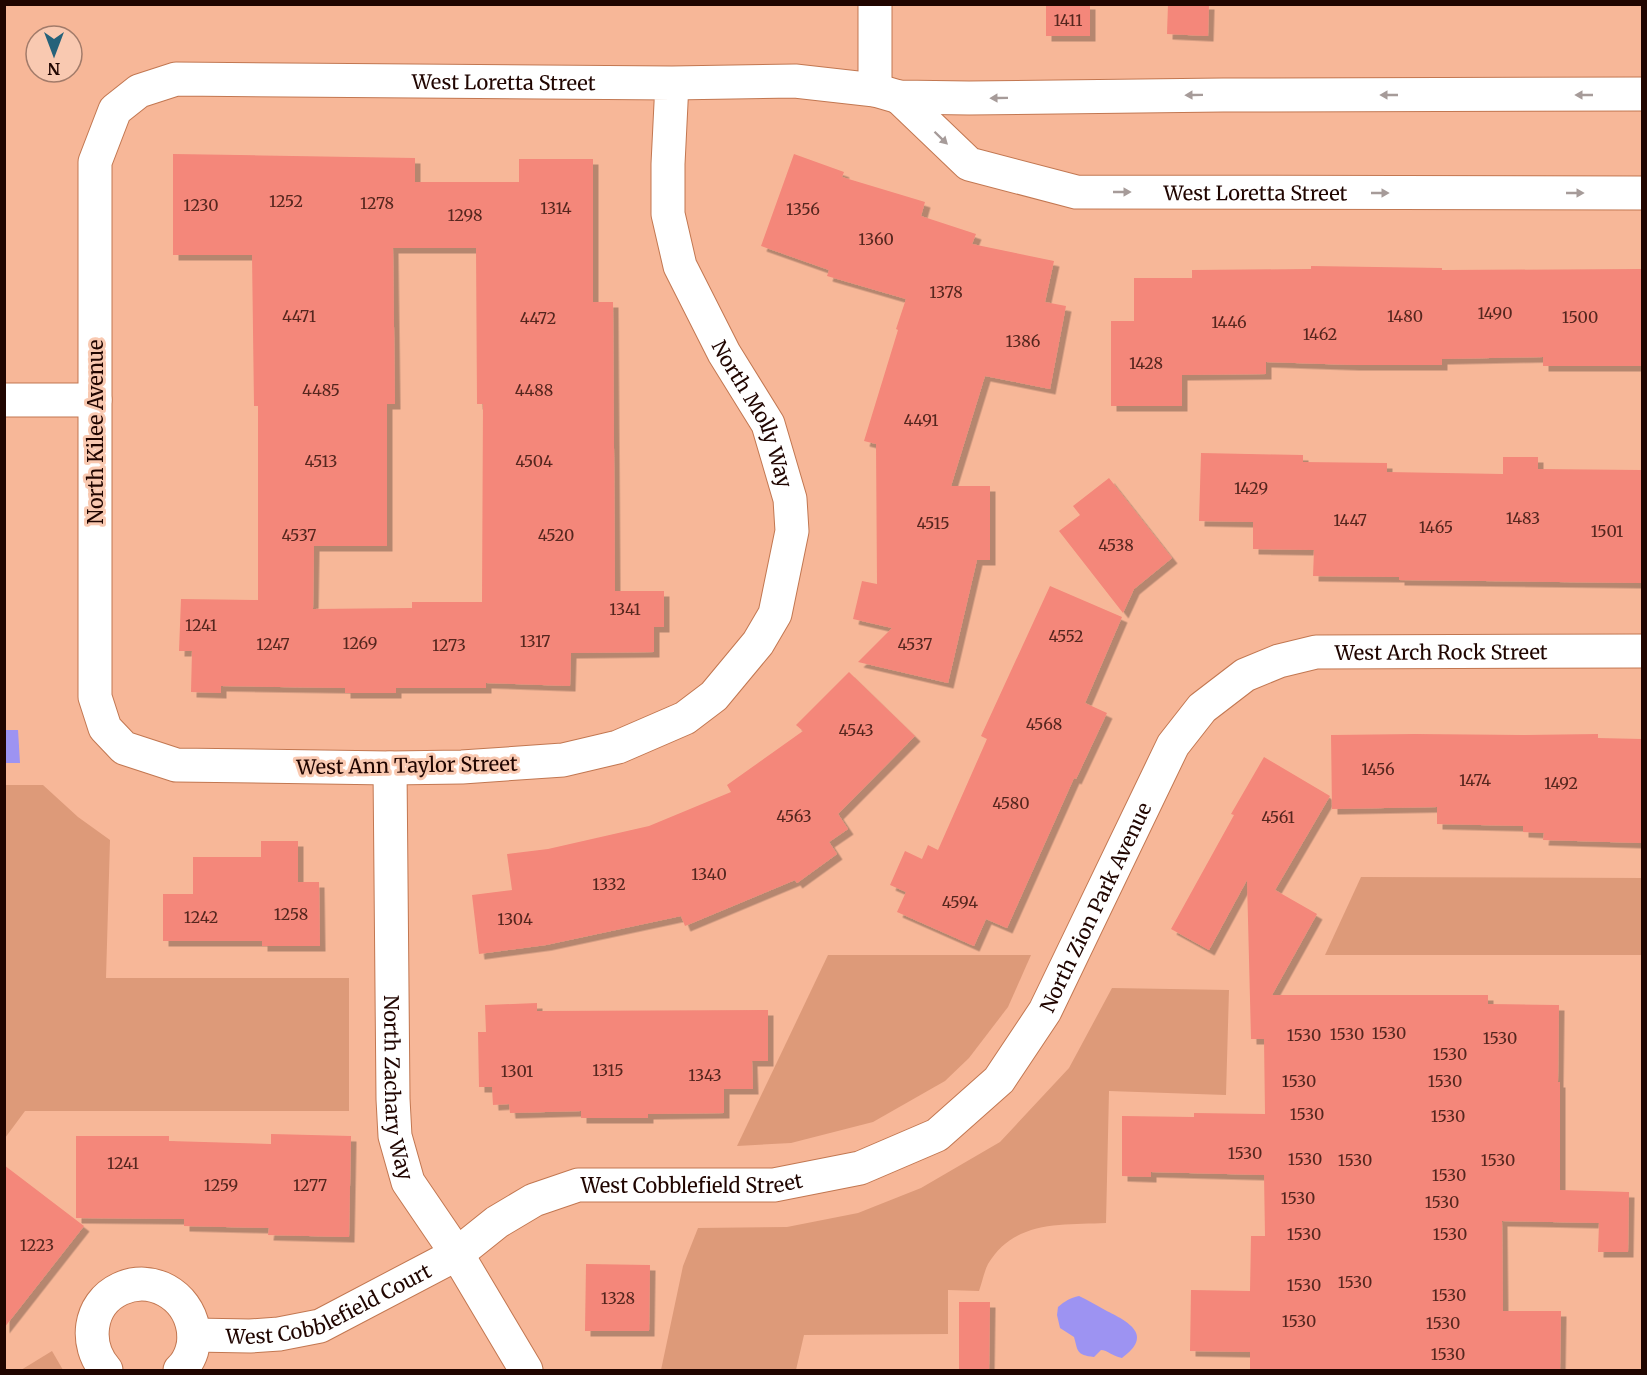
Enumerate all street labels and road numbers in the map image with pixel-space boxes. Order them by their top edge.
street label: West Loretta Street [411,68,596,95]
street label: West Loretta Street [1163,180,1348,205]
street label: North Molly Way [707,336,799,491]
street label: North Kilee Avenue [83,340,108,524]
street label: West Arch Rock Street [1334,639,1548,664]
street label: West Ann Taylor Street [295,751,518,779]
street label: North Zion Park Avenue [1034,798,1156,1016]
street label: North Zachary Way [380,995,419,1183]
street label: West Cobblefield Street [580,1167,805,1198]
street label: West Cobblefield Court [225,1257,435,1349]

